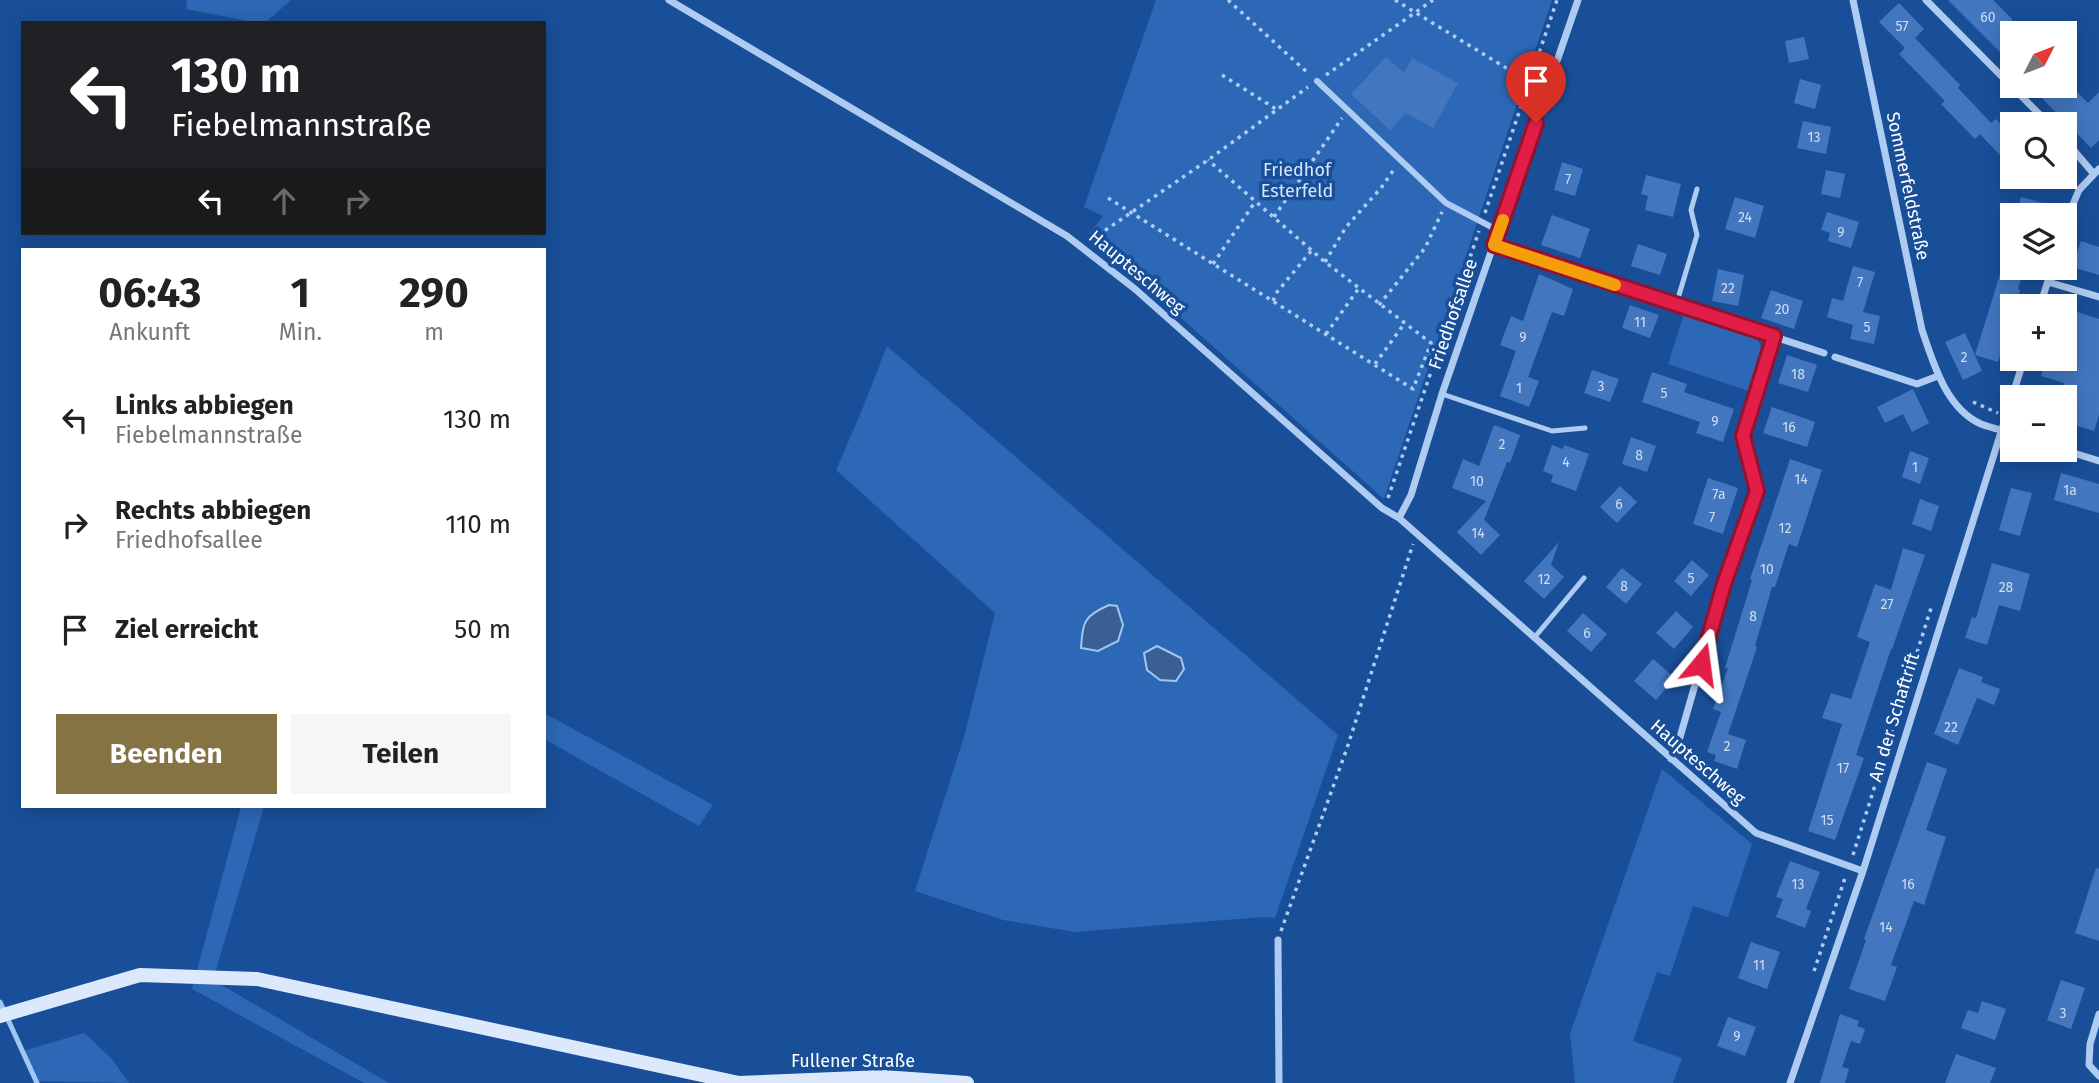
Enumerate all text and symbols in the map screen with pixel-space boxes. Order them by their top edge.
house number: 60 [1980,9,1996,26]
house number: 57 [1896,18,1908,35]
north arrow [2000,21,2077,98]
map controls [2000,21,2077,462]
text: 130 m [171,46,301,105]
icon: left [56,49,147,140]
pin [1506,51,1566,123]
icon: arrive [1517,62,1555,100]
text: Fiebelmannstraße [171,106,432,144]
street label: Sommerfeldstraße [1882,110,1934,262]
button: search [2000,112,2077,189]
house number: 13 [1807,129,1821,146]
park label: Friedhof Esterfeld [1261,159,1333,202]
house number: 7 [1565,171,1571,188]
icon: left [192,182,230,220]
icon: ahead [265,182,303,220]
icon: right [338,182,376,220]
button: layers [2000,203,2077,280]
house number: 24 [1738,209,1753,226]
house number: 9 [1837,224,1845,241]
street label: Haupteschweg [1084,225,1190,319]
street label: Friedhofsallee [1424,256,1482,372]
text: 06:43 [98,268,201,318]
text: 1 [291,268,310,318]
text: 290 [399,268,469,318]
house number: 7 [1857,274,1863,291]
house number: 22 [1721,280,1735,297]
button: + [2000,294,2077,371]
house number: 20 [1775,301,1790,318]
house number: 11 [1634,314,1646,331]
text: Ankunft [109,318,190,346]
text: Min. [279,318,322,346]
text: m [424,318,444,346]
house number: 5 [1863,319,1871,336]
house number: 9 [1519,329,1527,346]
house number: 2 [1961,349,1968,366]
house number: 18 [1791,366,1805,383]
house number: 3 [1598,378,1605,395]
house number: 1 [1516,380,1522,397]
house number: 5 [1660,385,1668,402]
button: − [2000,385,2077,462]
text: Links abbiegen [115,390,294,421]
icon: left [56,401,94,439]
text: 130 m [443,404,511,435]
house number: 9 [1711,413,1719,430]
house number: 16 [1782,419,1796,436]
text: Fiebelmannstraße [115,421,302,449]
house number: 2 [1499,436,1506,453]
house number: 8 [1635,447,1643,464]
house number: 4 [1562,454,1570,471]
house number: 1 [1912,459,1918,476]
house number: 14 [1794,471,1808,488]
house number: 10 [1470,473,1484,490]
house number: 1a [2063,482,2077,499]
house number: 7a [1712,486,1726,503]
text: Rechts abbiegen [115,495,311,526]
house number: 6 [1615,496,1623,513]
icon: right [56,506,94,544]
text: 110 m [445,509,511,540]
house number: 7 [1709,509,1715,526]
house number: 12 [1779,520,1792,537]
house number: 14 [1471,525,1485,542]
text: Friedhofsallee [115,526,263,554]
house number: 10 [1760,561,1774,578]
house number: 5 [1687,570,1695,587]
house number: 12 [1538,571,1551,588]
house number: 8 [1620,578,1628,595]
house number: 28 [1999,579,2014,596]
house number: 27 [1880,596,1894,613]
house number: 8 [1749,608,1757,625]
icon: arrive [56,611,94,649]
text: Ziel erreicht [115,614,258,645]
text: 50 m [454,614,511,645]
house number: 6 [1583,625,1591,642]
position arrow [1664,627,1738,701]
street label: An der Schaftrift [1864,649,1924,784]
button: Beenden [56,714,277,794]
button: Teilen [291,714,511,794]
street label: Haupteschweg [1646,715,1751,810]
house number: 22 [1944,719,1958,736]
house number: 2 [1724,738,1731,755]
house number: 17 [1837,760,1849,777]
house number: 15 [1820,812,1834,829]
house number: 13 [1791,876,1805,893]
house number: 16 [1901,876,1915,893]
house number: 14 [1879,919,1893,936]
house number: 11 [1753,957,1765,974]
house number: 3 [2060,1005,2067,1022]
house number: 9 [1733,1028,1741,1045]
street label: Fullener Straße [791,1050,915,1072]

